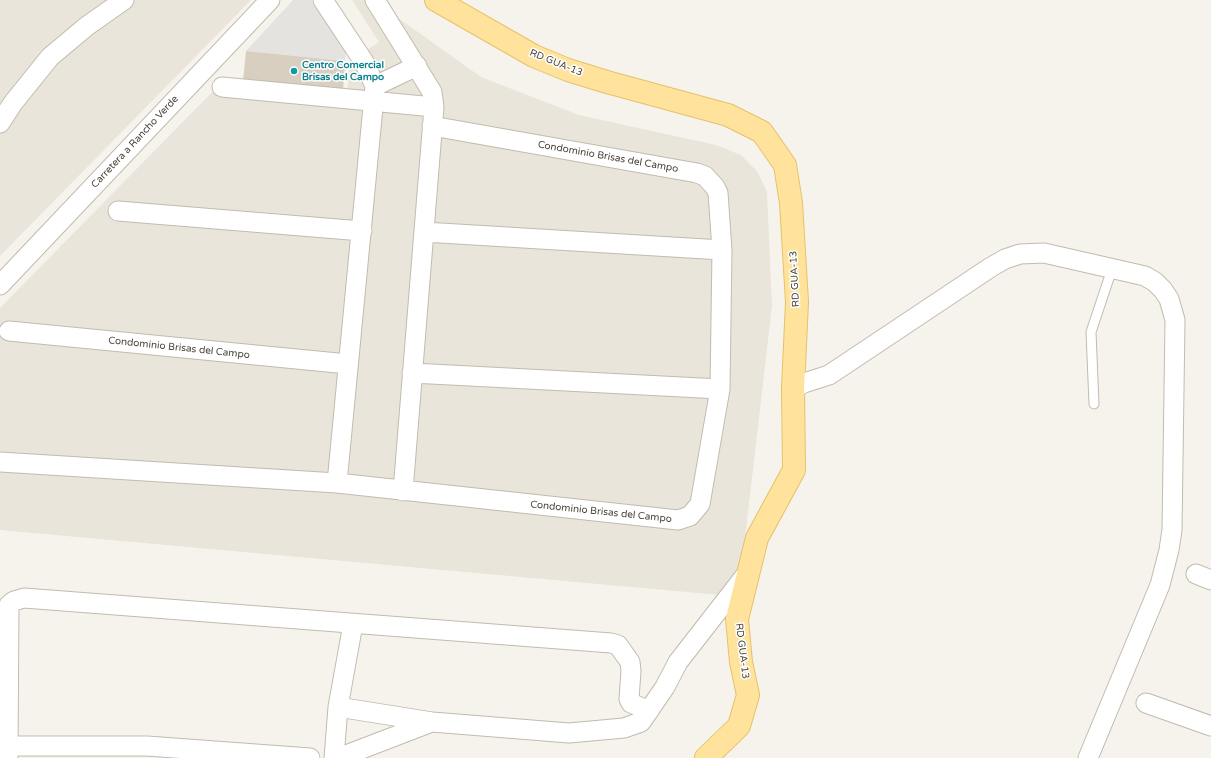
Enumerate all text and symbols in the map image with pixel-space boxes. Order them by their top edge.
street label: RD GUA-13 [528,47,584,79]
place label: Centro Comercial Brisas del Campo [302,59,384,82]
marker: Centro Comercial Brisas del Campo [289,66,299,76]
street label: Carretera a Rancho Verde [89,93,181,191]
street label: Condominio Brisas del Campo [537,139,679,175]
street label: RD GUA-13 [788,251,802,307]
street label: Condominio Brisas del Campo [108,335,250,361]
street label: Condominio Brisas del Campo [530,499,672,525]
street label: RD GUA-13 [733,622,751,680]

